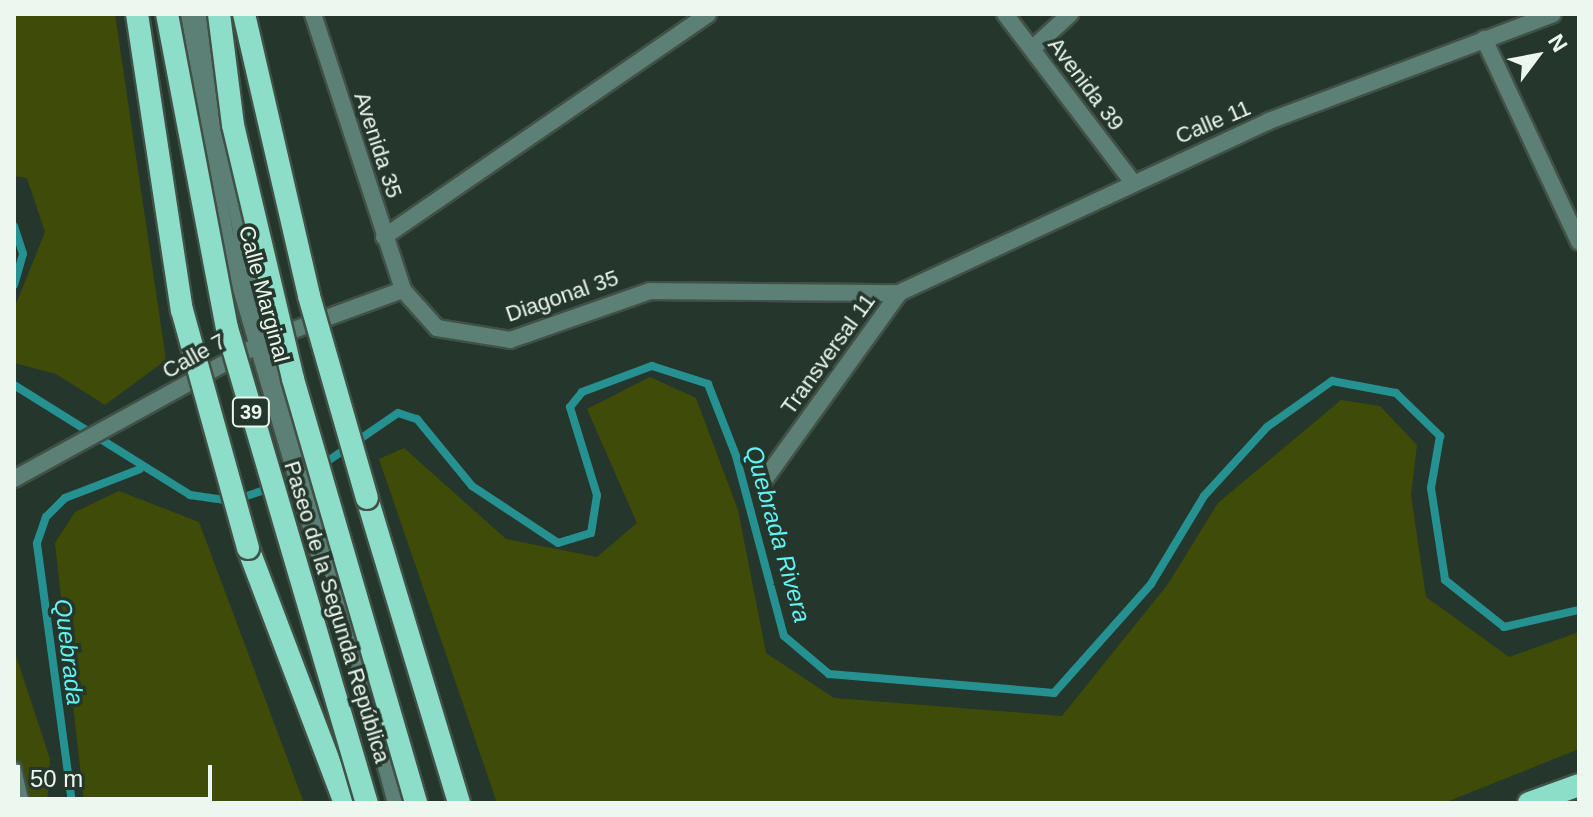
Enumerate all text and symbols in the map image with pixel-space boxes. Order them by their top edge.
north arrow [1497,16,1577,96]
text: N [1543,30,1573,56]
street label: Avenida 39 [1042,32,1130,136]
street label: Avenida 35 [348,89,408,201]
street label: Calle 11 [1171,94,1255,150]
street label: Calle Marginal [233,223,295,365]
street label: Diagonal 35 [502,264,622,328]
street label: Transversal 11 [775,288,881,420]
street label: Calle 7 [158,328,230,384]
road number: 39 [231,396,271,428]
water label: Quebrada Rivera [739,442,817,626]
street label: Paseo de la Segunda República [278,458,396,766]
water label: Quebrada [48,597,90,707]
scale bar [20,749,216,799]
text: 50 m [30,765,83,792]

